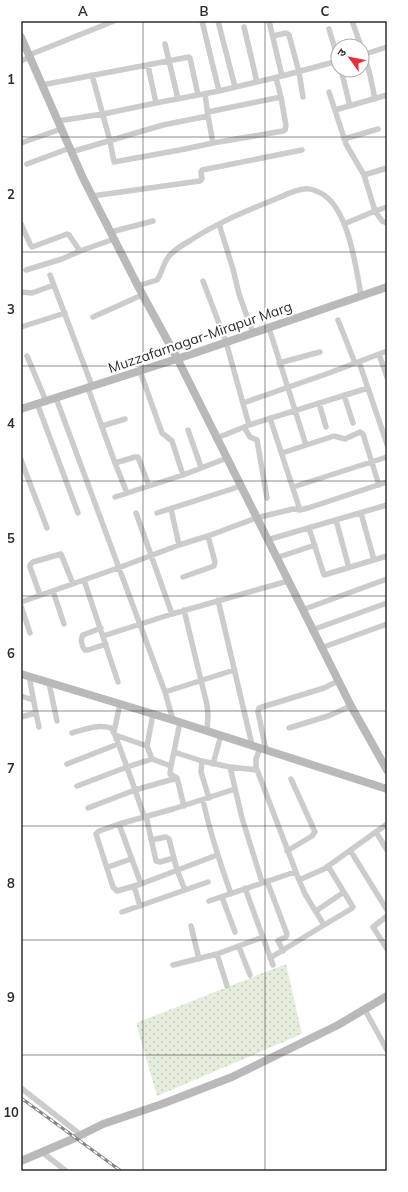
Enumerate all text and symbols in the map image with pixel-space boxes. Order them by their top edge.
text: A [78,3,88,19]
text: B [200,3,209,19]
text: C [321,3,330,19]
north arrow [330,38,370,78]
text: उ [334,46,350,59]
text: 1 [7,71,15,87]
text: 2 [7,186,15,202]
street label: Muzzafarnagar-Mirapur Marg [106,297,294,377]
text: 3 [7,301,15,317]
text: 4 [7,415,15,431]
text: 5 [7,530,15,546]
text: 6 [7,645,15,661]
text: 7 [7,760,15,776]
text: 8 [7,875,15,891]
text: 9 [7,989,15,1005]
text: 10 [3,1104,19,1120]

